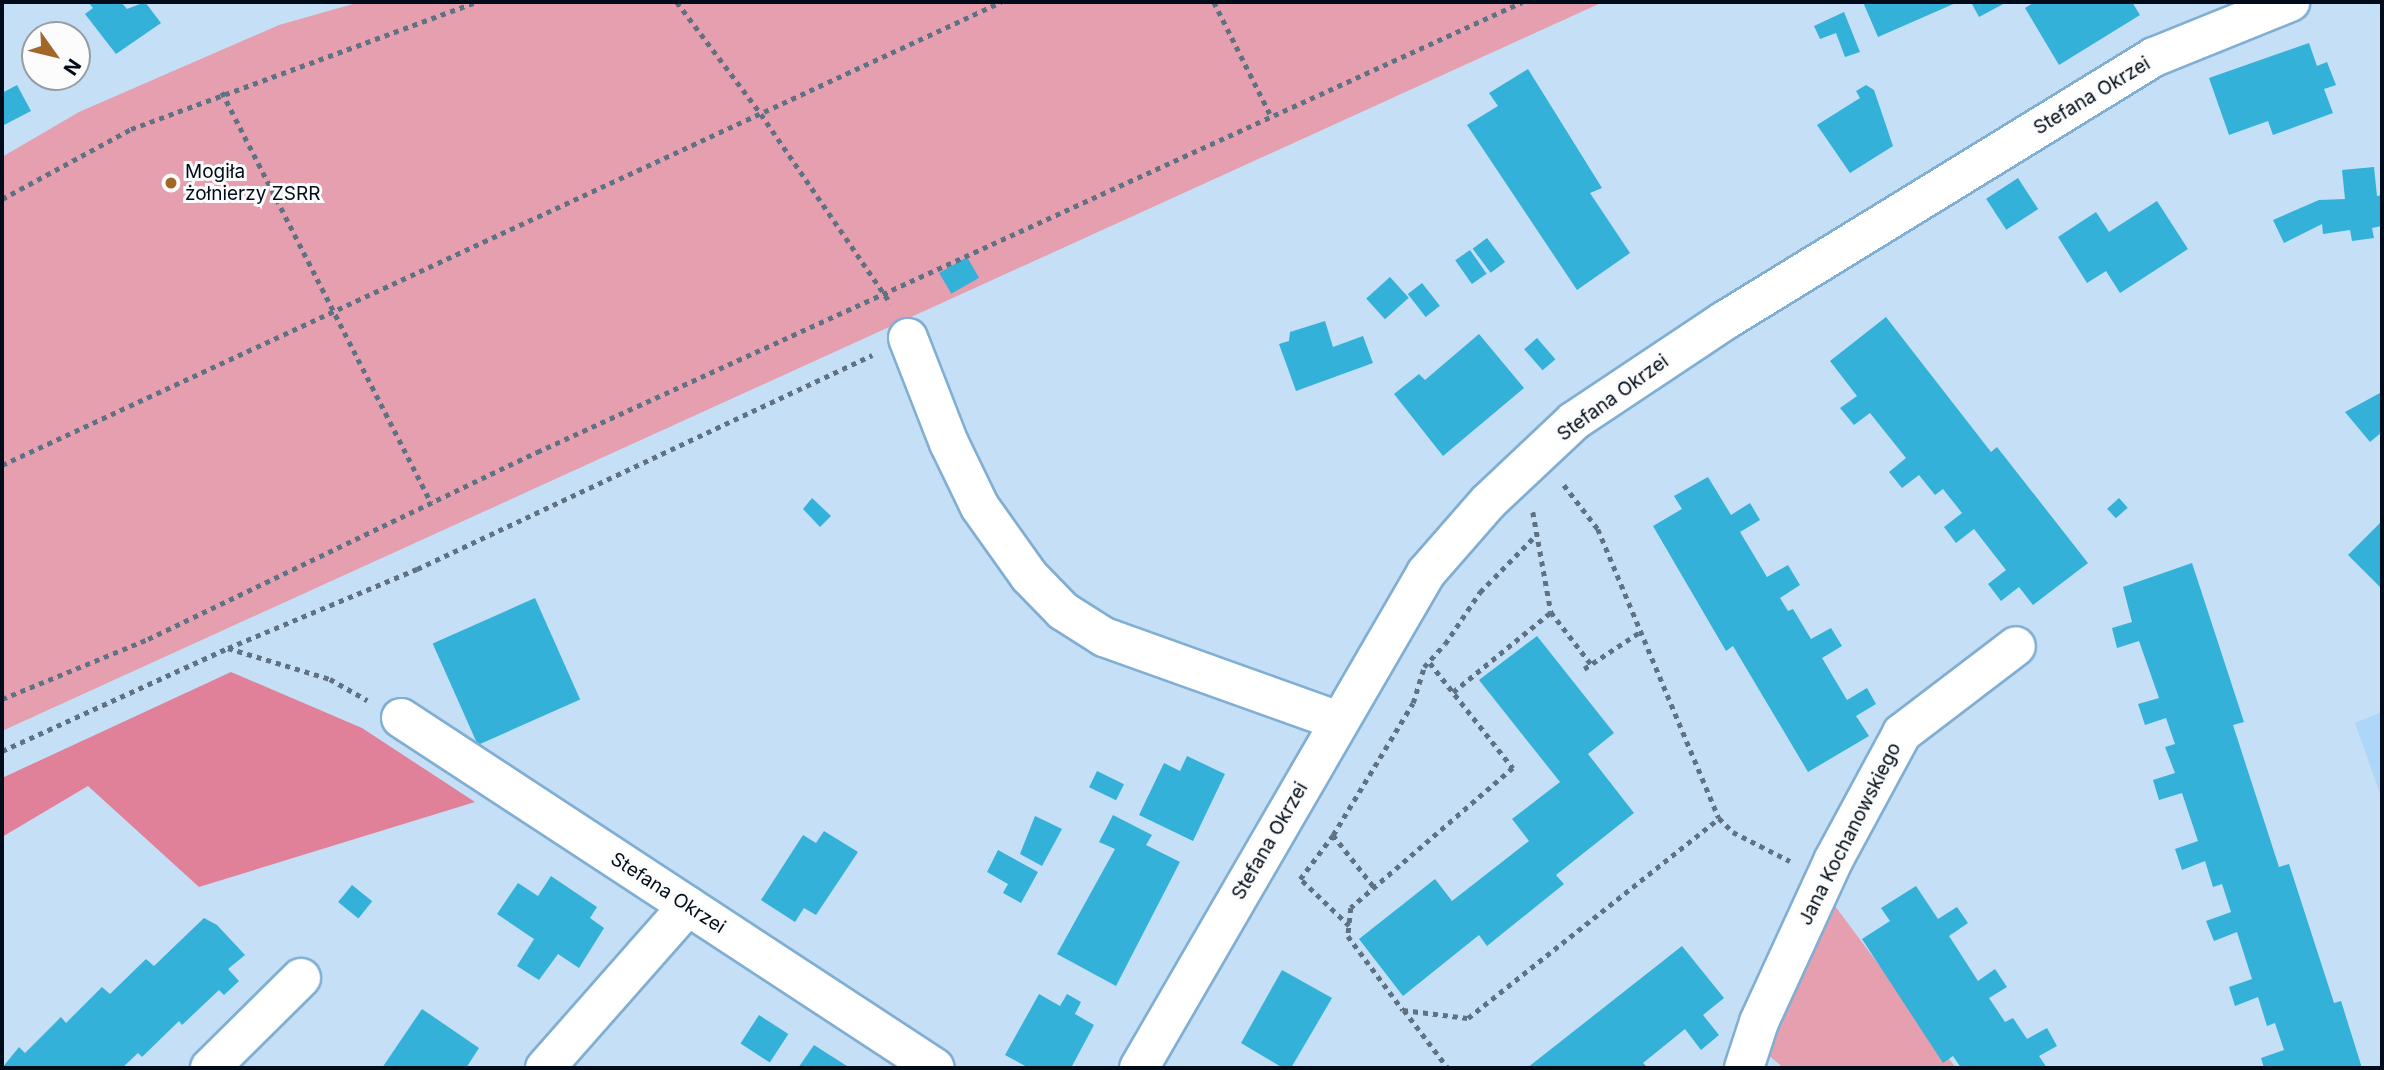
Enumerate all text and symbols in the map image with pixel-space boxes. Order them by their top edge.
north arrow [21,21,91,91]
street label: Stefana Okrzei [2030,52,2154,140]
text: N [59,54,86,79]
place label: Mogiła żołnierzy ZSRR [185,161,320,205]
marker: Mogiła żołnierzy ZSRR [163,175,179,191]
street label: Stefana Okrzei [1553,350,1673,446]
street label: Jana Kochanowskiego [1794,739,1906,929]
street label: Stefana Okrzei [1227,778,1313,904]
street label: Stefana Okrzei [606,848,730,938]

